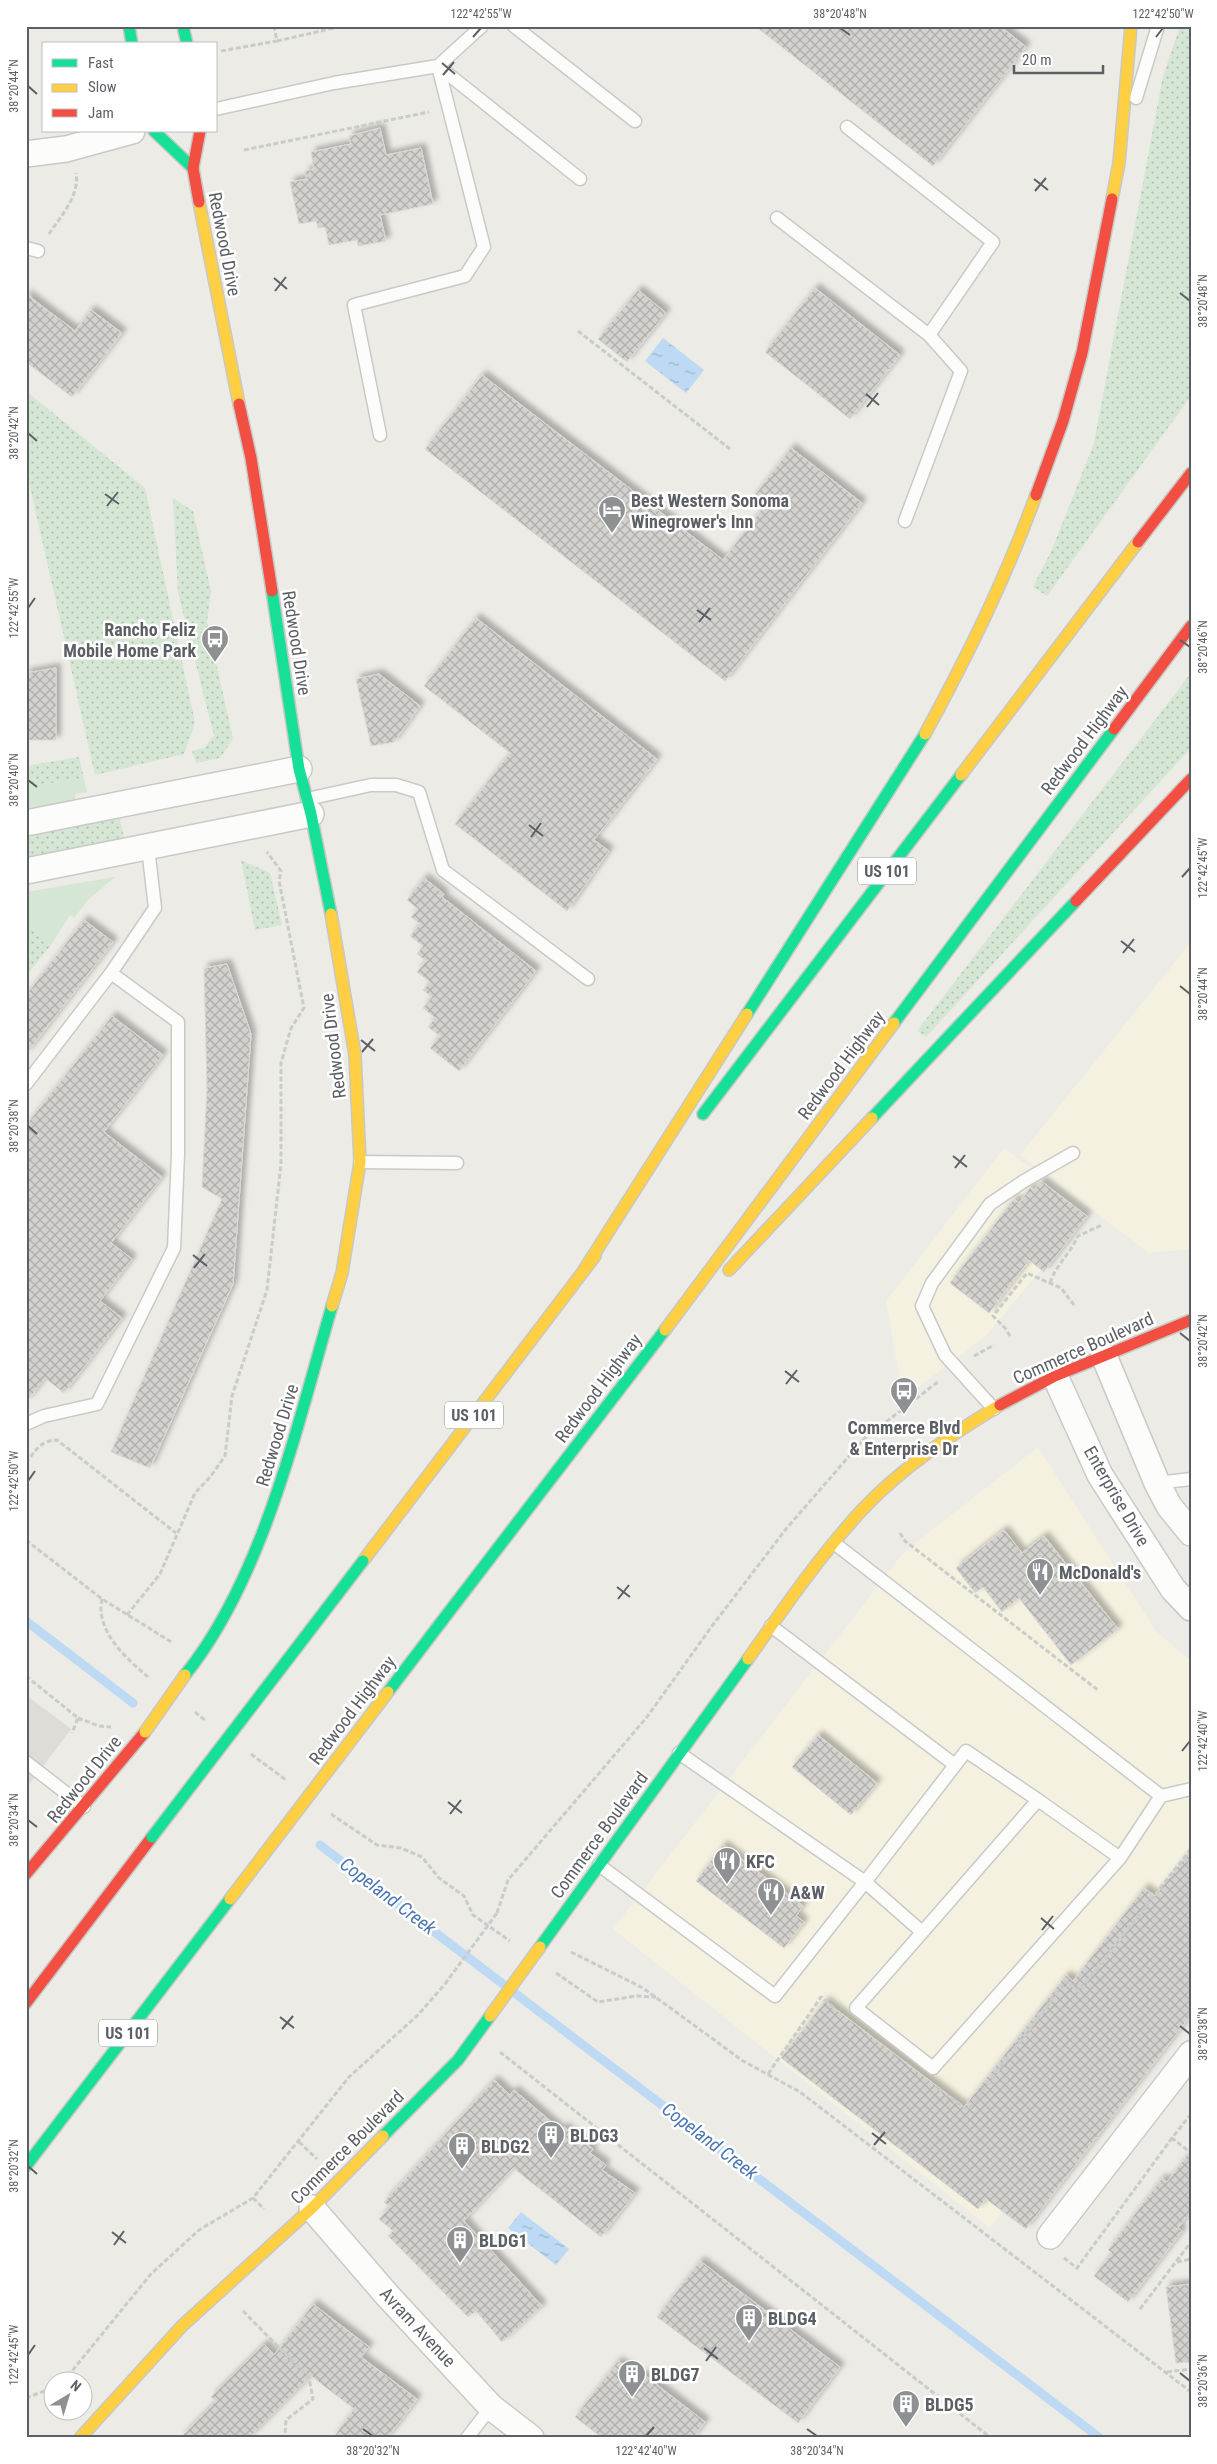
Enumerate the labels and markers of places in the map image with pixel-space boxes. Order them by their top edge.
place label: Best Western Sonoma Winegrower's Inn [631,490,789,532]
hotel icon: Best Western Sonoma Winegrower's Inn [597,495,627,534]
place label: Rancho Feliz Mobile Home Park [63,619,196,661]
bus stop icon: Rancho Feliz Mobile Home Park [200,624,230,663]
bus stop icon: Commerce Blvd & Enterprise Dr [889,1376,919,1415]
place label: Commerce Blvd & Enterprise Dr [848,1417,960,1459]
restaurant icon: McDonald's [1025,1557,1055,1596]
place label: McDonald's [1059,1562,1141,1583]
restaurant icon: KFC [712,1846,742,1885]
place label: KFC [746,1851,775,1872]
restaurant icon: A&W [756,1877,786,1916]
place label: A&W [790,1882,825,1903]
building icon: BLDG3 [536,2120,566,2159]
place label: BLDG3 [570,2125,619,2146]
building icon: BLDG2 [447,2131,477,2170]
place label: BLDG2 [481,2136,530,2157]
building icon: BLDG1 [445,2225,475,2264]
place label: BLDG1 [479,2230,528,2251]
building icon: BLDG4 [734,2303,764,2342]
place label: BLDG4 [768,2308,817,2329]
building icon: BLDG7 [617,2359,647,2398]
place label: BLDG7 [651,2364,700,2385]
building icon: BLDG5 [891,2389,921,2428]
place label: BLDG5 [925,2394,974,2415]

